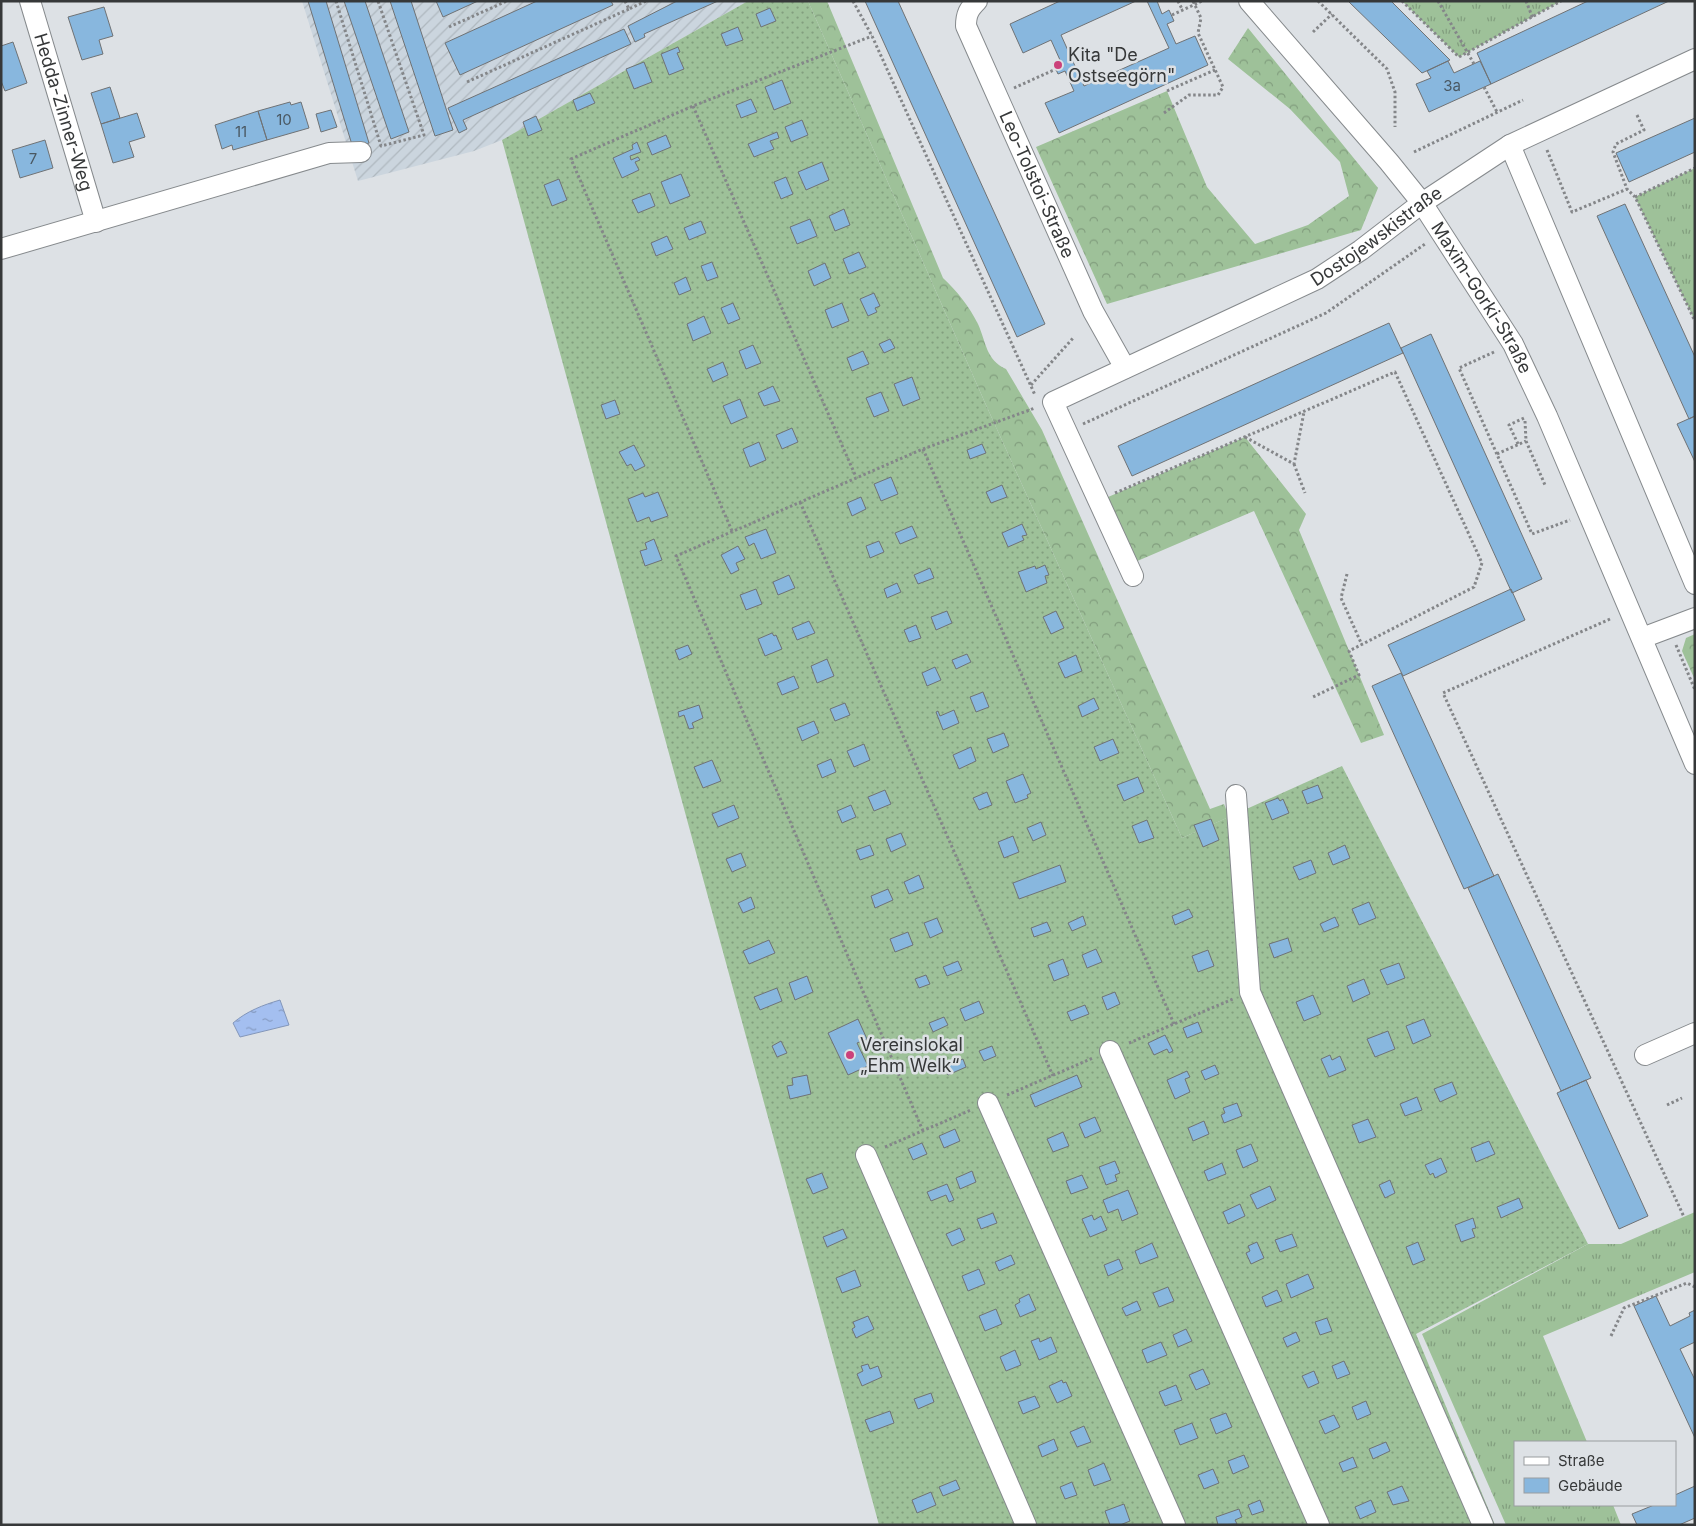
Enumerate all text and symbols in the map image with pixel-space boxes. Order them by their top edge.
street label: Hedda-Zinner-Weg [30,31,97,193]
place label: Kita "De Ostseegörn" [1068,44,1175,86]
marker: Kita "De Ostseegörn" [1052,59,1064,71]
house number: 3a [1443,76,1461,95]
street label: Leo-Tolstoi-Straße [995,108,1079,261]
house number: 10 [276,110,292,129]
house number: 11 [235,122,247,141]
house number: 7 [29,149,37,168]
street label: Dostojewskistraße [1307,182,1446,290]
street label: Maxim-Gorki-Straße [1427,218,1536,377]
place label: Vereinslokal „Ehm Welk“ [860,1034,963,1076]
marker: Vereinslokal „Ehm Welk“ [844,1049,856,1061]
legend [1514,1441,1676,1506]
text: Straße [1558,1451,1605,1470]
text: Gebäude [1558,1476,1623,1495]

